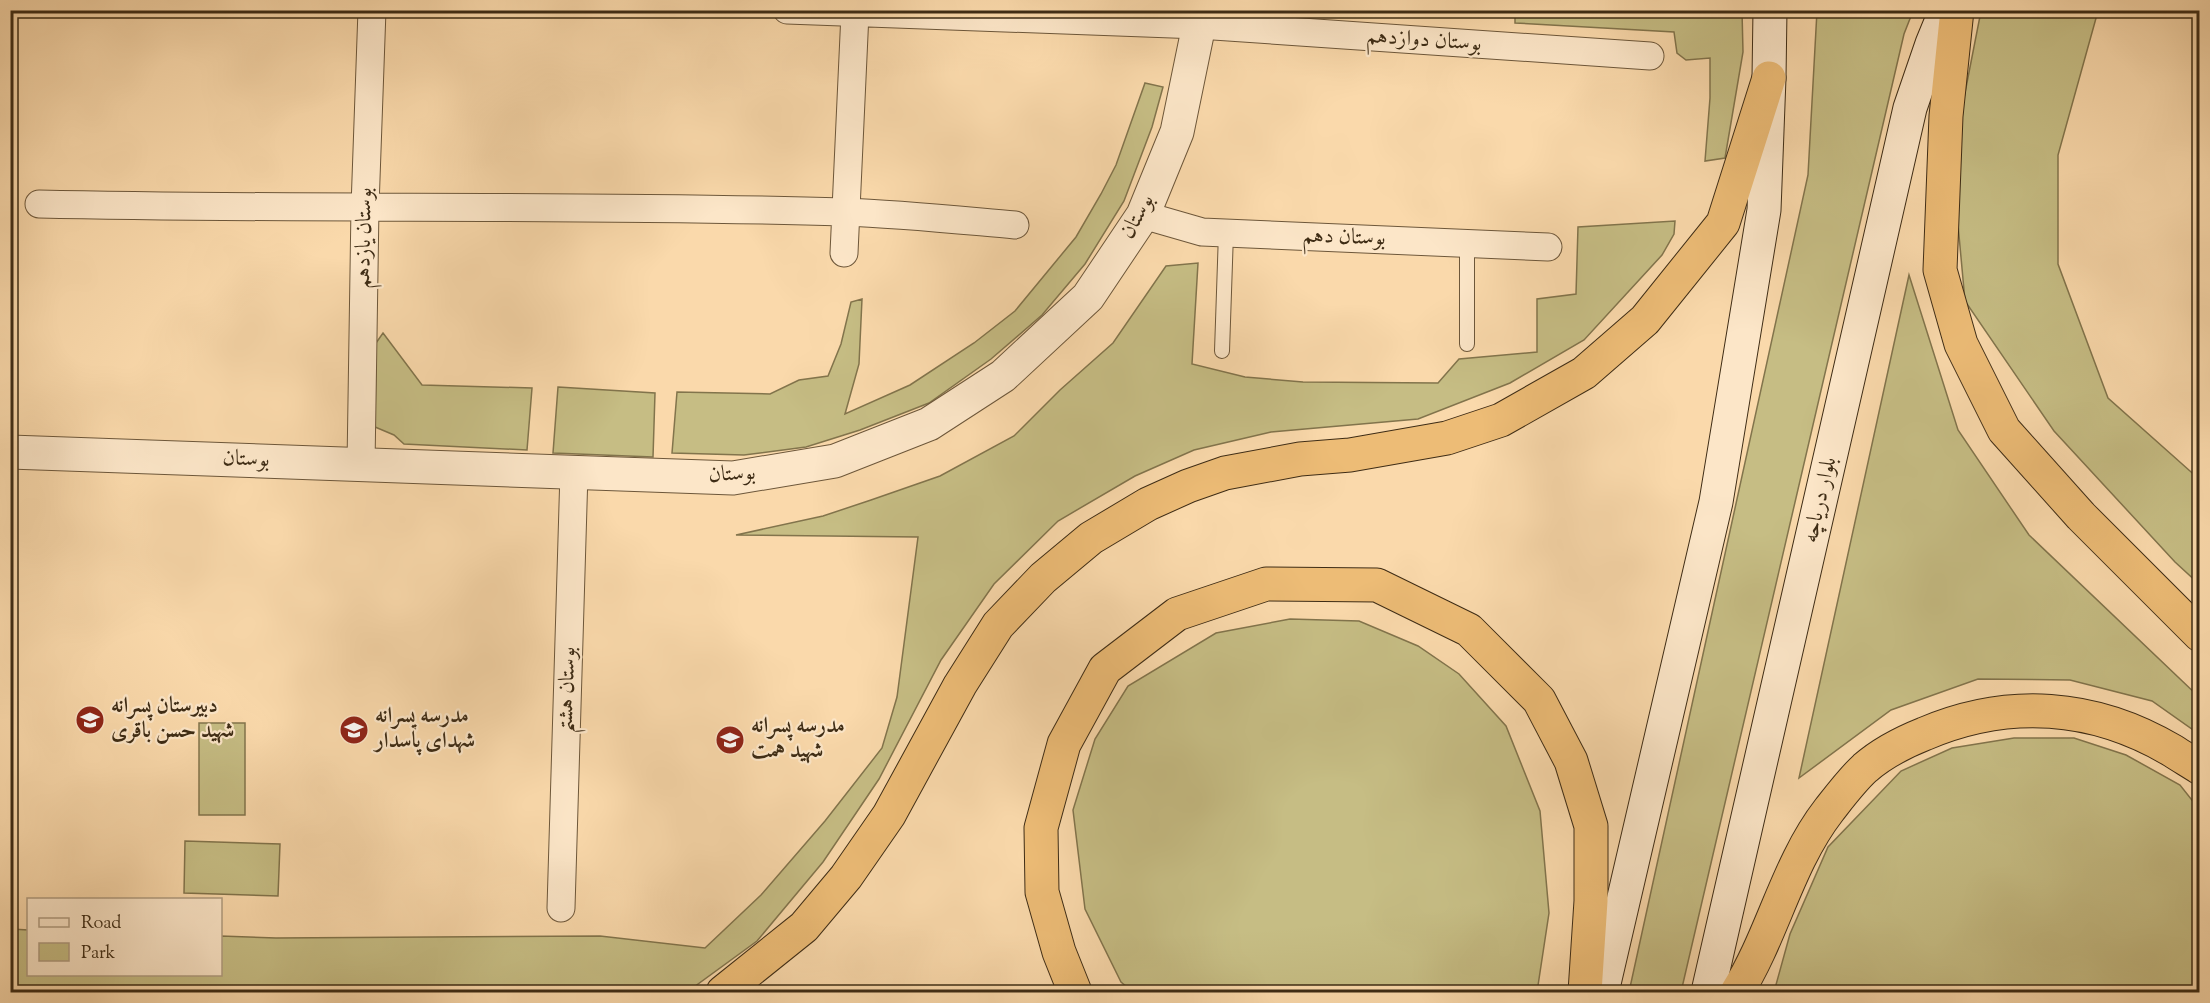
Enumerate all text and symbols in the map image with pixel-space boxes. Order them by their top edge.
street label: بوستان دوازدهم [1365,21,1483,63]
street label: بوستان یازدهم [348,187,384,289]
street label: بوستان [1113,189,1163,245]
street label: بوستان دهم [1302,221,1386,257]
street label: بوستان [222,443,270,477]
street label: بلوار دریاچه [1796,454,1846,546]
street label: بوستان [708,458,756,492]
street label: بوستان هشتم [550,646,589,734]
place label: دبیرستان پسرانه شهید حسن باقری [111,691,234,748]
place label: مدرسه پسرانه شهدای پاسدار [372,701,475,758]
school or university icon: دبیرستان پسرانه شهید حسن باقری [74,704,106,736]
place label: مدرسه پسرانه شهید همت [751,711,845,768]
school or university icon: مدرسه پسرانه شهدای پاسدار [338,714,370,746]
school or university icon: مدرسه پسرانه شهید همت [714,724,746,756]
legend [27,898,222,976]
text: Road [81,911,121,937]
text: Park [81,941,116,967]

